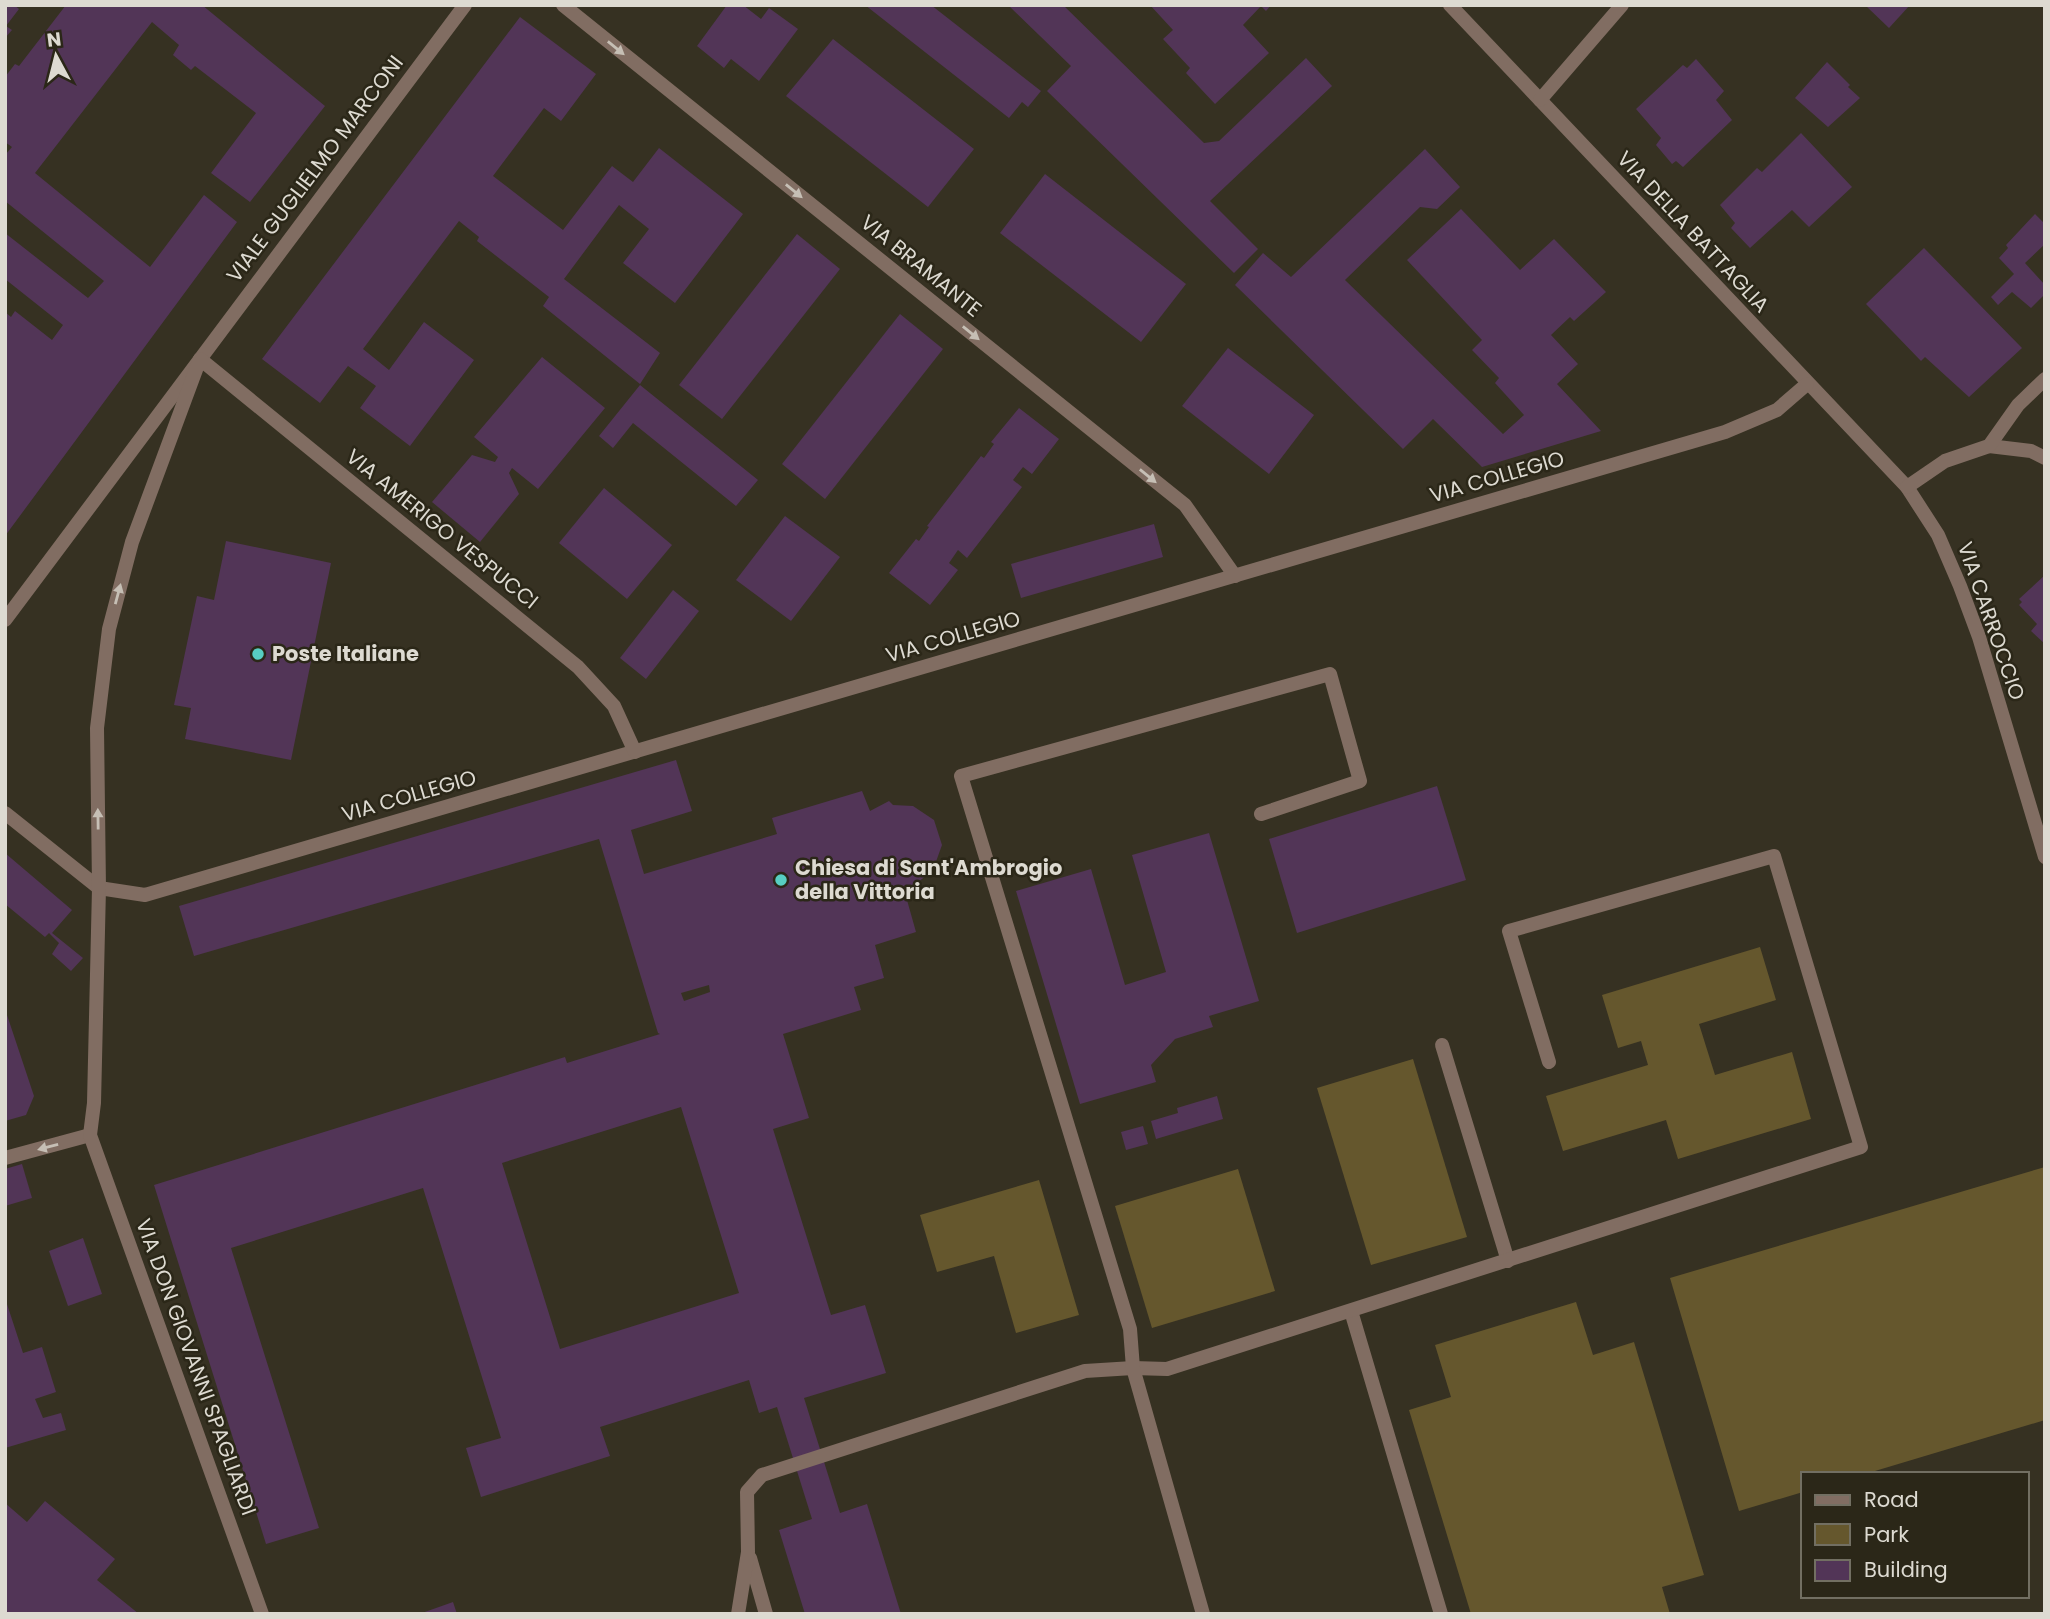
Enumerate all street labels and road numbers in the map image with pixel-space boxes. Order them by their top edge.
street label: VIALE GUGLIELMO MARCONI [219,49,410,288]
street label: VIA DELLA BATTAGLIA [1611,145,1776,319]
street label: VIA BRAMANTE [855,208,988,323]
street label: VIA AMERIGO VESPUCCI [340,442,545,615]
street label: VIA COLLEGIO [1426,443,1568,510]
street label: VIA CARROCCIO [1951,538,2032,704]
street label: VIA COLLEGIO [882,603,1024,670]
street label: VIA COLLEGIO [338,762,480,829]
street label: VIA DON GIOVANNI SPAGLIARDI [129,1214,264,1519]

